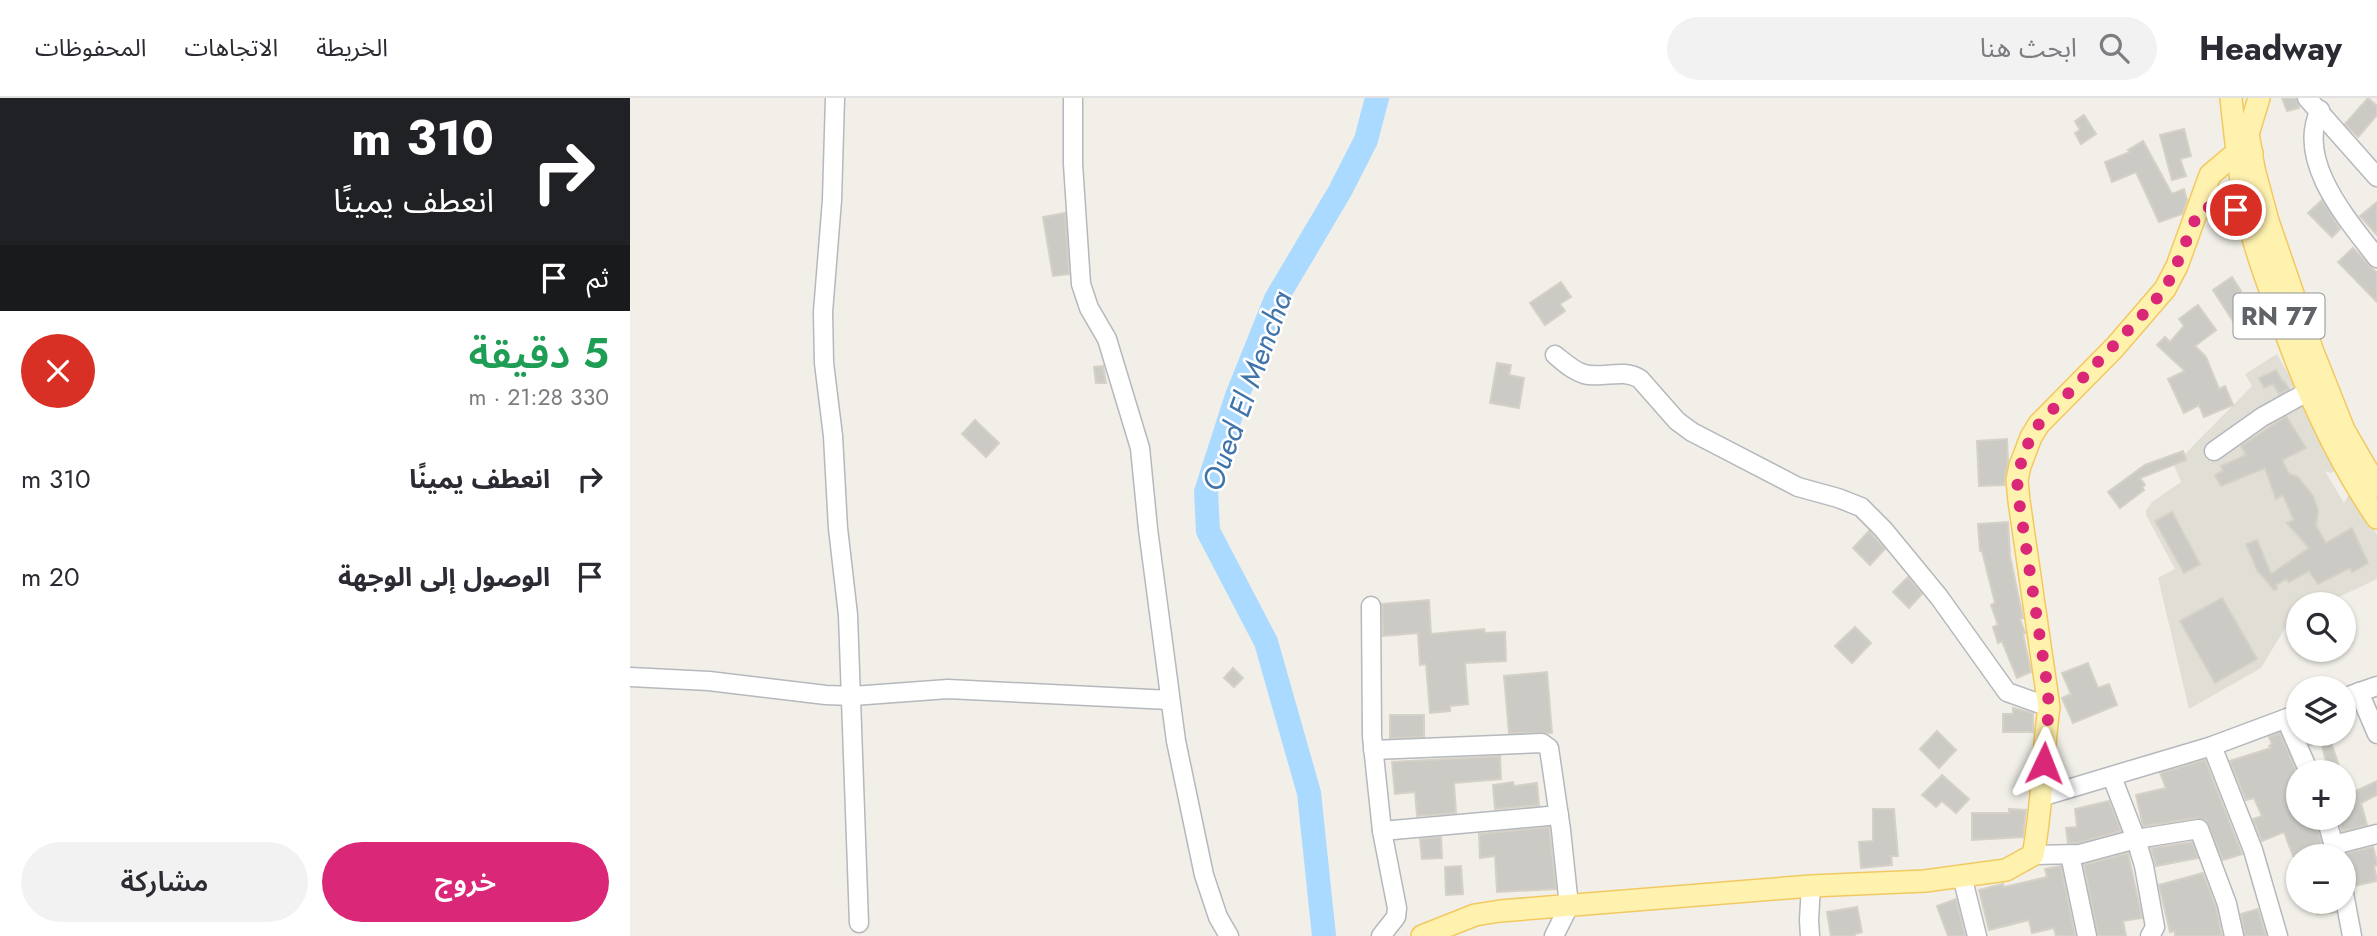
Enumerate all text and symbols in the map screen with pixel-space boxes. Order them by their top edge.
search box [1667,17,2157,80]
text: Headway [2199,25,2342,72]
text: ابحث هنا [1980,29,2077,67]
icon: search [2095,29,2133,67]
text: المحفوظات [35,30,146,65]
text: الاتجاهات [184,30,278,65]
text: الخريطة [316,30,388,65]
text: 310 m [351,103,494,173]
icon: right [518,126,609,217]
text: انعطف يمينًا [333,178,494,224]
pin [2206,180,2266,240]
icon: arrive [2217,191,2255,229]
icon: arrive [535,259,573,297]
text: ثم [587,259,609,297]
water label: Oued El Mencha [1190,284,1303,497]
road number: RN 77 [2234,294,2324,338]
text: 5 دقيقة [468,323,609,384]
button: close [21,334,95,408]
text: 330 m · 21:28 [469,380,609,414]
text: 310 m [21,460,91,498]
text: انعطف يمينًا [409,460,550,498]
icon: right [571,460,609,498]
text: 20 m [21,558,80,596]
text: الوصول إلى الوجهة [338,558,550,596]
icon: arrive [571,558,609,596]
map controls [2286,592,2356,914]
button: search [2286,592,2356,662]
button: layers [2286,676,2356,746]
position arrow [2007,726,2081,800]
button: + [2286,760,2356,830]
button: مشاركة [21,842,308,922]
button: خروج [322,842,609,922]
button: − [2286,844,2356,914]

